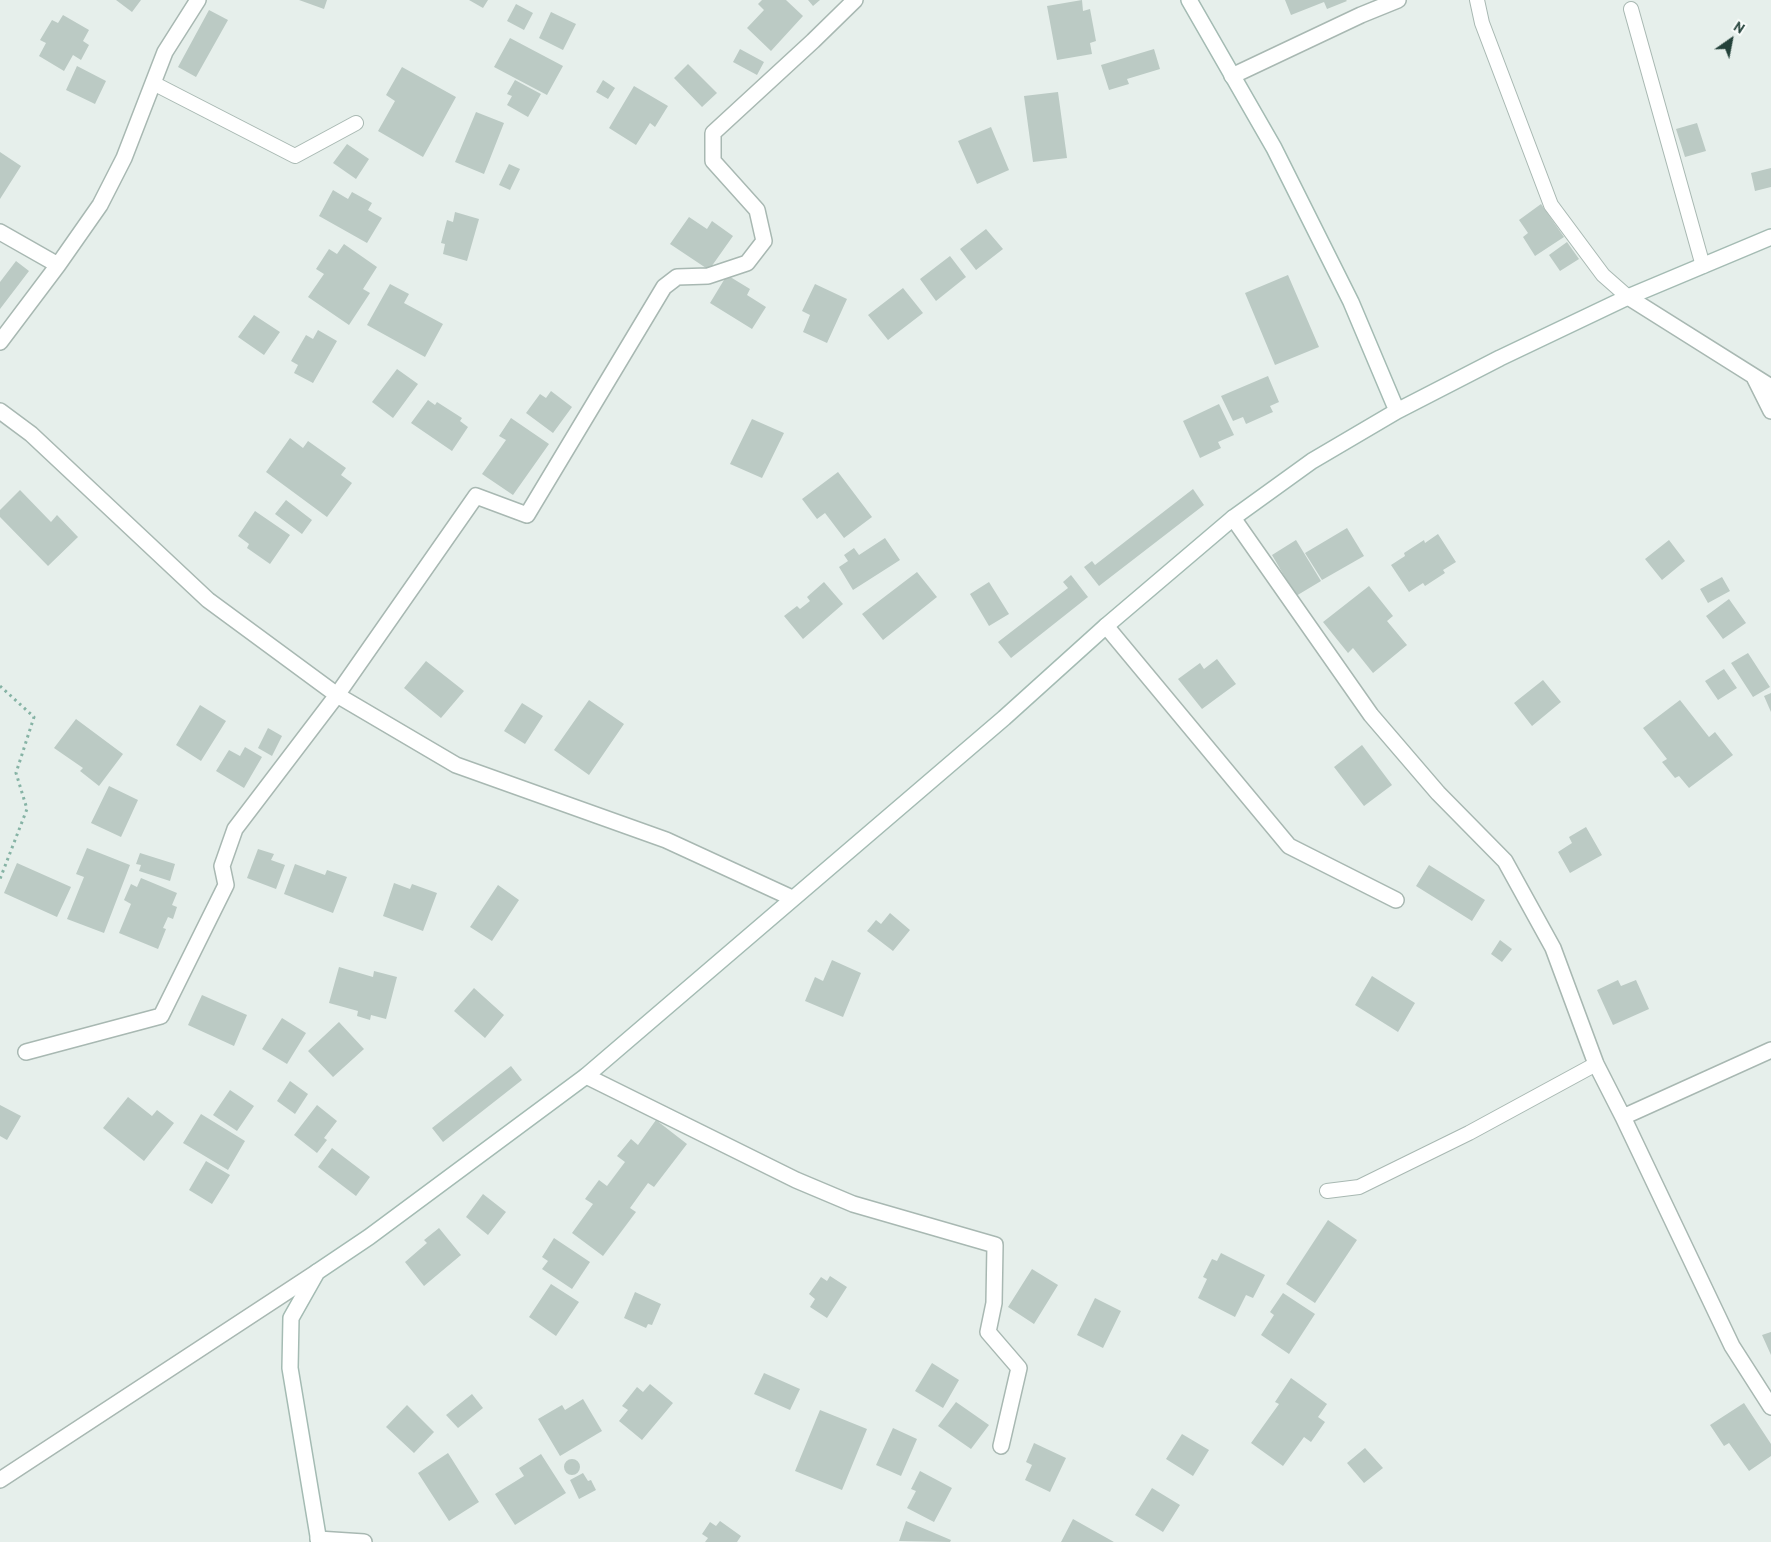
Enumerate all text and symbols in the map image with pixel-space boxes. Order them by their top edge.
north arrow [1706,15,1756,65]
text: N [1730,17,1748,37]

